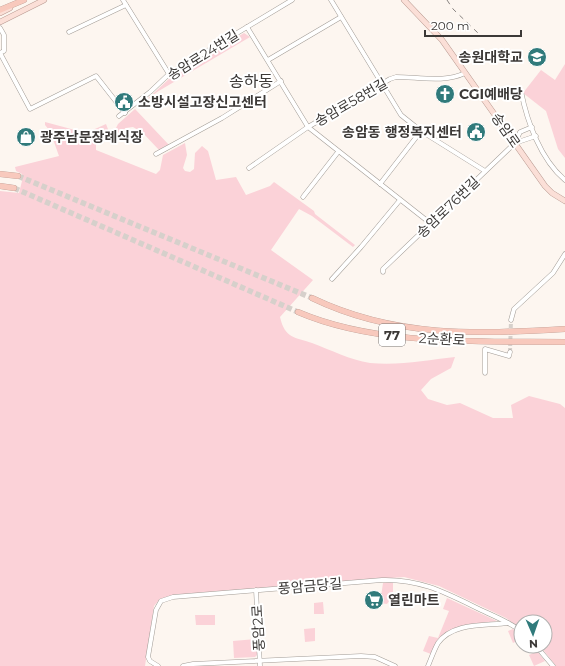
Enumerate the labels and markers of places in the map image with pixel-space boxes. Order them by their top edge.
school or university icon: 송원대학교 [526,46,548,68]
place label: 송원대학교 [459,48,523,66]
church icon: CGI예배당 [434,83,456,105]
place label: CGI예배당 [459,85,523,103]
public building icon: 소방시설고장신고센터 [113,91,135,113]
place label: 소방시설고장신고센터 [138,93,267,111]
public building icon: 송암동 행정복지센터 [465,121,487,143]
place label: 송암동 행정복지센터 [342,123,462,141]
shop icon: 광주남문장례식장 [15,126,37,148]
place label: 광주남문장례식장 [40,128,143,146]
supermarket icon: 열린마트 [363,589,385,611]
place label: 열린마트 [388,591,440,609]

